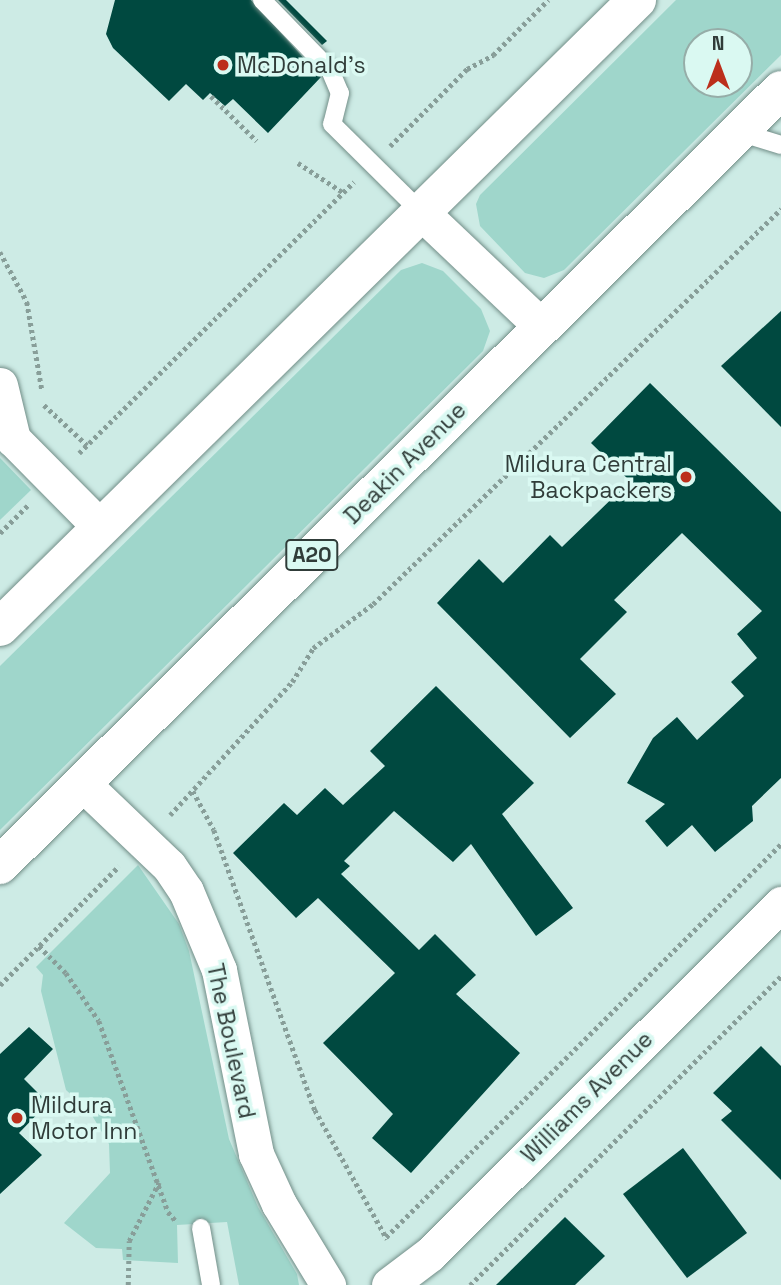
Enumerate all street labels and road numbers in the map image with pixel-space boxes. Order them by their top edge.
street label: Deakin Avenue [338,396,472,530]
road number: A20 [284,538,340,572]
street label: The Boulevard [201,961,261,1121]
street label: Williams Avenue [515,1025,659,1169]

